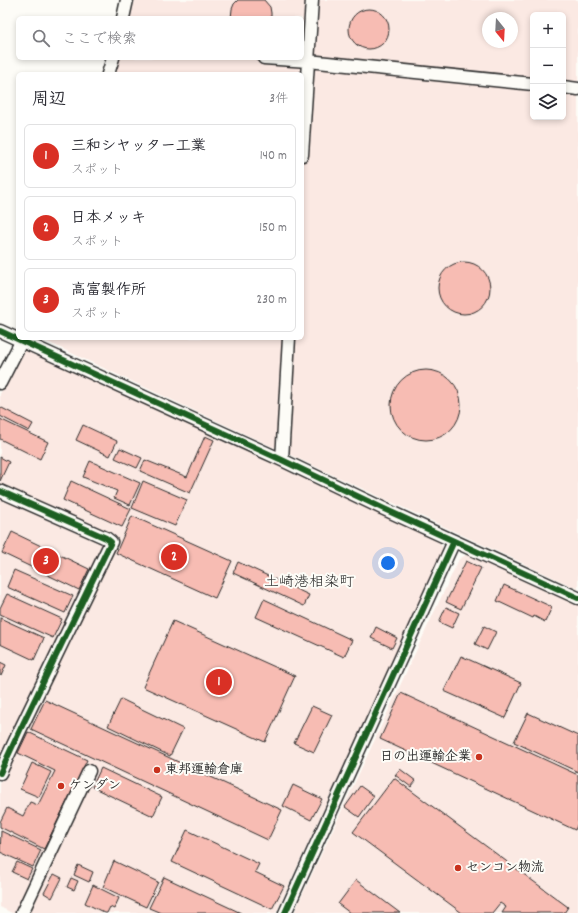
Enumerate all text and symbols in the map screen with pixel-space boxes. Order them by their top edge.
north arrow [482,12,518,48]
map controls [530,12,566,120]
button: + [530,12,566,48]
search box [16,16,304,60]
icon: search [30,27,52,49]
text: ここで検索 [62,29,137,51]
button: − [530,48,566,84]
button: layers [530,84,566,120]
text: 周辺 [32,89,66,113]
text: 3件 [269,90,288,109]
text: 三和シヤッター工業 [71,136,206,158]
text: 1 [45,147,47,166]
text: 140 m [260,147,287,166]
text: スポット [71,161,123,180]
text: 日本メッキ [71,208,146,230]
text: 2 [43,219,49,238]
text: 150 m [259,219,287,238]
text: スポット [71,233,123,252]
text: 高富製作所 [71,280,146,302]
text: 3 [43,291,49,310]
text: 230 m [257,291,287,310]
text: スポット [71,305,123,324]
pin: 2 [161,542,187,572]
pin: 3 [33,546,59,576]
your location [378,553,398,573]
district label: 土崎港相染町 [264,572,355,594]
pin: 1 [206,667,232,697]
place label: 日の出運輸企業 [380,748,471,767]
marker: 日の出運輸企業 [474,752,484,762]
place label: 東邦運輸倉庫 [165,761,243,780]
marker: 東邦運輸倉庫 [152,765,162,775]
place label: ケンダン [69,777,121,796]
marker: ケンダン [56,781,66,791]
place label: センコン物流 [466,859,544,878]
marker: センコン物流 [453,863,463,873]

